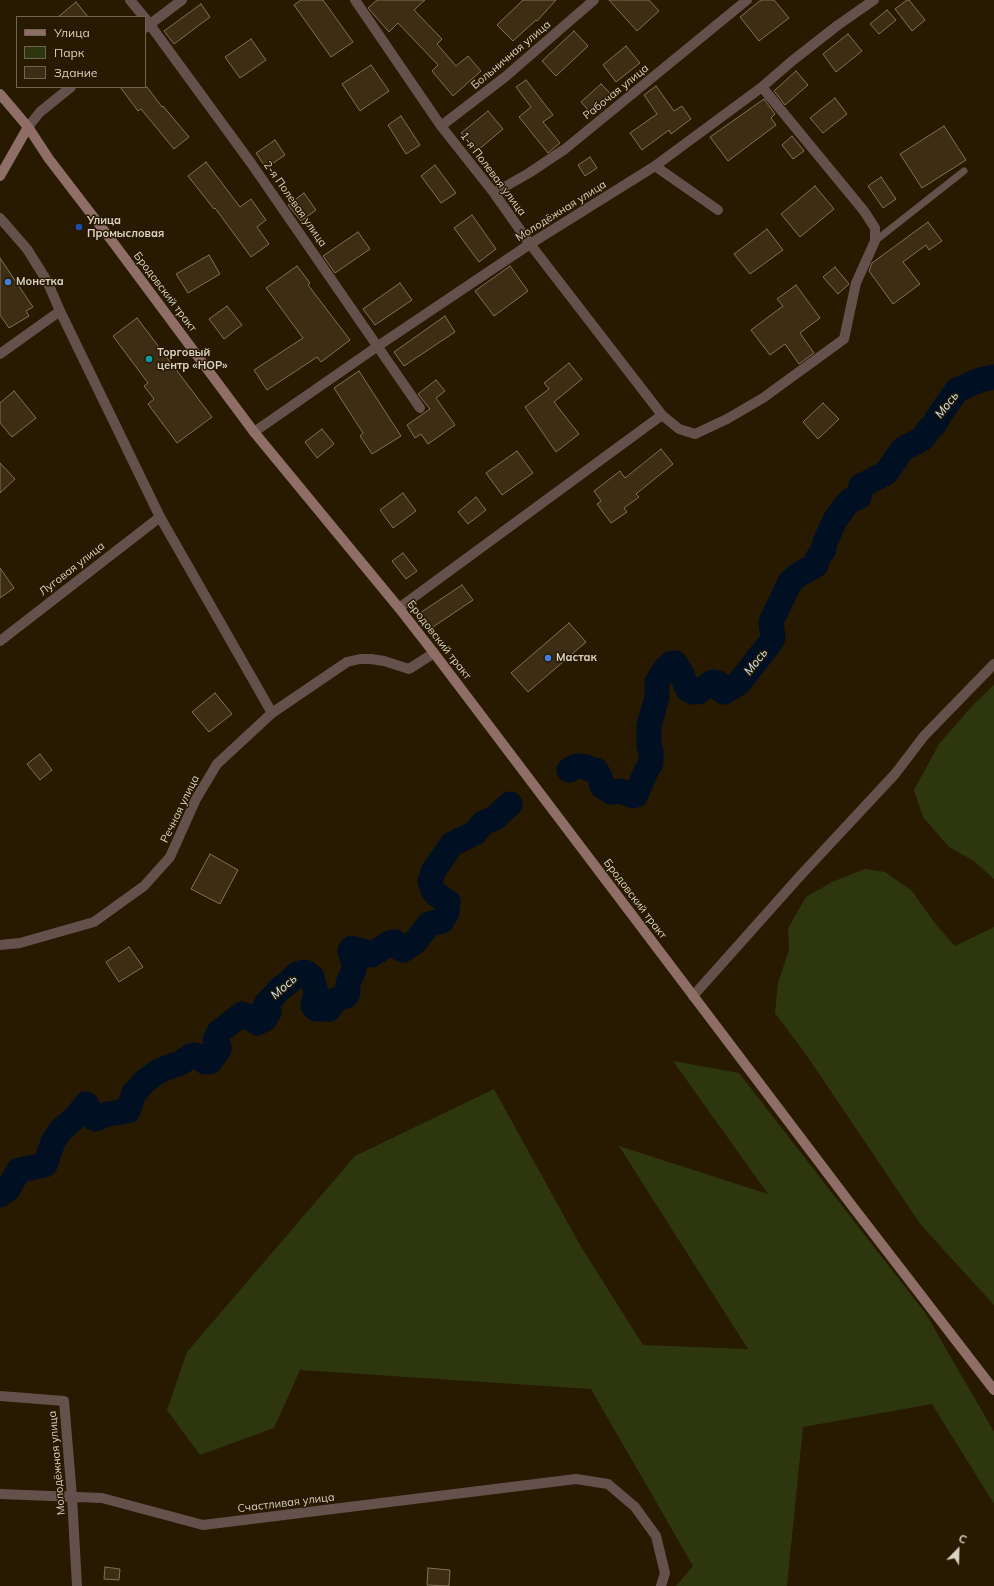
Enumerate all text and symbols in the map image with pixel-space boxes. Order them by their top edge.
legend [16,16,146,88]
street label: Больничная улица [469,18,553,92]
text: Улица [54,25,90,40]
text: Парк [54,45,84,60]
street label: Рабочая улица [581,62,651,122]
text: Здание [54,65,97,80]
street label: 1-я Полевая улица [457,130,529,218]
street label: 2-я Полевая улица [261,159,329,249]
street label: Молодёжная улица [513,178,609,244]
place label: Улица Промысловая [87,214,164,240]
marker: Улица Промысловая [74,222,84,232]
street label: Бродовский тракт [131,249,199,335]
place label: Монетка [16,275,64,289]
marker: Монетка [3,277,13,287]
place label: Торговый центр «НОР» [157,346,228,372]
marker: Торговый центр «НОР» [144,354,154,364]
water label: Мось [932,389,962,421]
street label: Луговая улица [37,539,107,599]
street label: Бродовский тракт [404,598,474,682]
water label: Мось [741,646,771,678]
place label: Мастак [556,651,597,665]
marker: Мастак [543,653,553,663]
street label: Речная улица [158,773,202,845]
street label: Бродовский тракт [601,856,669,942]
water label: Мось [268,972,300,1002]
street label: Молодёжная улица [46,1410,68,1516]
street label: Счастливая улица [237,1490,335,1516]
north arrow [938,1530,978,1570]
text: С [956,1531,969,1547]

